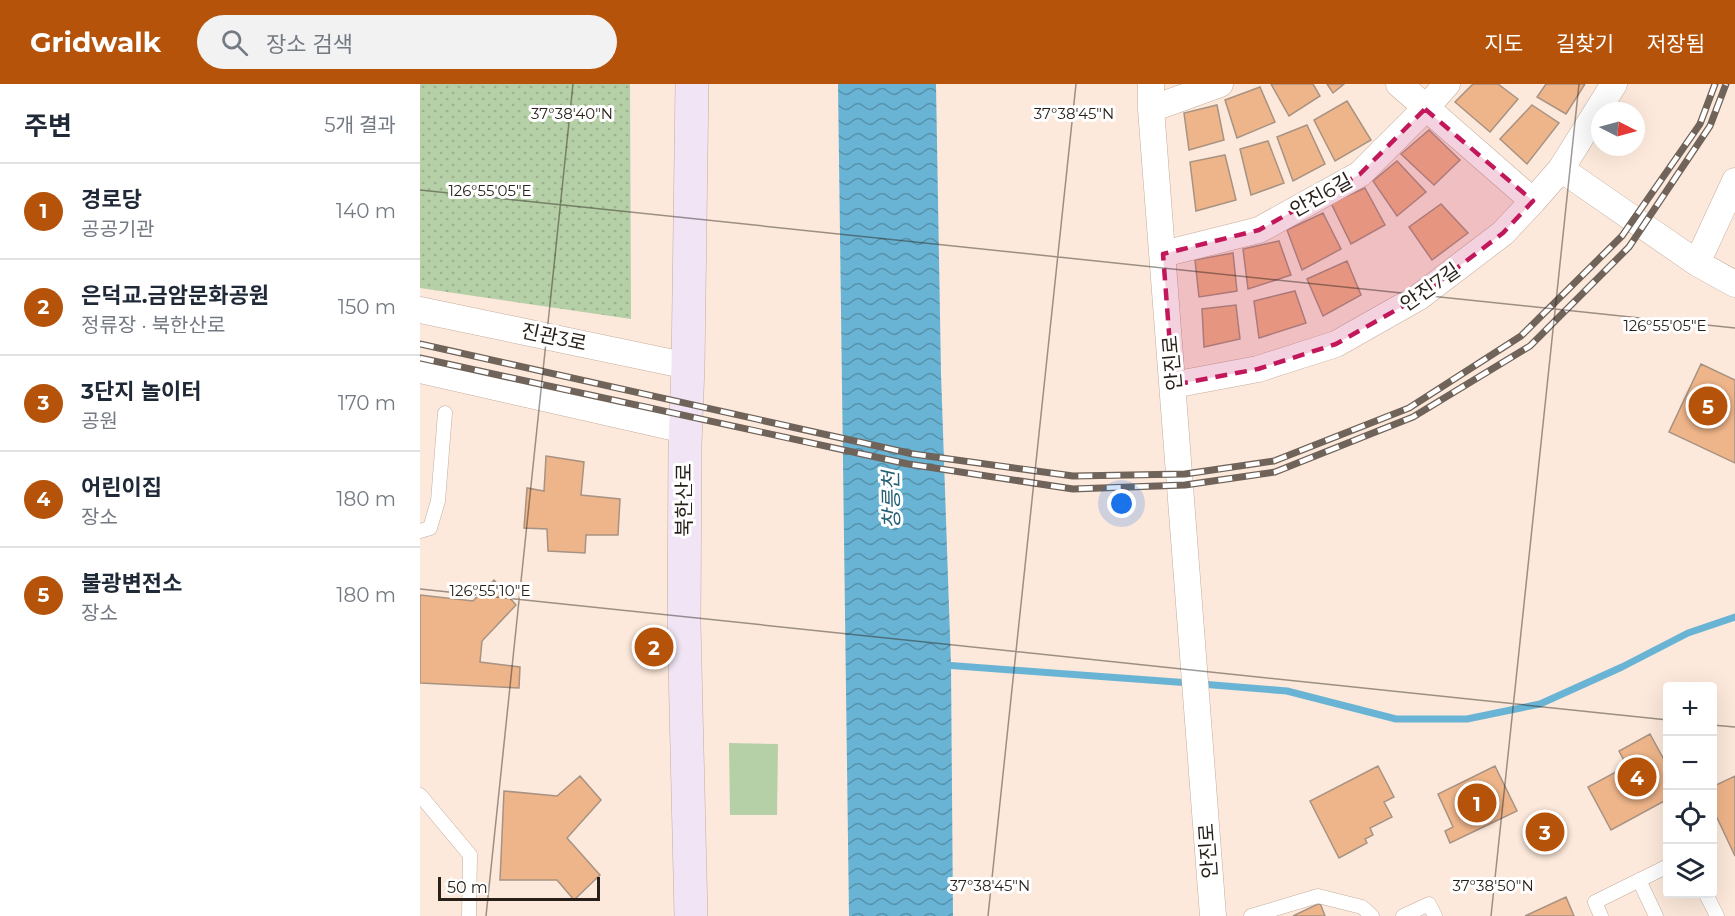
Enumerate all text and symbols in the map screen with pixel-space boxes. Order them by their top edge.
search box [197,15,617,69]
text: Gridwalk [30,25,161,59]
icon: search [218,26,251,59]
text: 장소 검색 [266,31,353,58]
text: 지도 [1484,31,1523,56]
text: 길찾기 [1556,31,1614,56]
text: 저장됨 [1647,31,1705,56]
north arrow [1591,102,1645,156]
text: 37°38'40"N [531,104,613,123]
text: 37°38'45"N [1034,104,1114,123]
text: 주변 [24,110,72,142]
text: 5개 결과 [324,113,396,137]
street label: 안진6길 [1286,168,1356,222]
text: 126°55'05"E [448,181,532,200]
text: 경로당 [81,186,142,213]
text: 1 [40,199,47,223]
text: 140 m [336,199,396,223]
text: 공공기관 [81,217,155,241]
street label: 안진7길 [1396,258,1464,316]
text: 은덕교.금암문화공원 [81,282,269,309]
text: 2 [38,295,49,319]
text: 150 m [338,295,396,319]
text: 정류장 · 북한산로 [81,313,225,337]
text: 126°55'05"E [1623,316,1707,335]
street label: 진관3로 [519,318,589,356]
street label: 안진로 [1158,334,1186,392]
text: 3단지 놀이터 [81,378,201,405]
pin: 5 [1688,384,1728,428]
text: 3 [38,391,49,415]
text: 170 m [338,391,396,415]
text: 공원 [81,409,118,433]
street label: 북한산로 [672,463,696,537]
water label: 창릉천 [878,468,904,529]
text: 어린이집 [81,474,162,501]
text: 4 [37,487,50,511]
text: 180 m [336,487,396,511]
your location [1107,489,1136,518]
text: 장소 [81,505,118,529]
text: 불광변전소 [81,570,182,597]
text: 126°55'10"E [450,581,530,600]
text: 5 [38,583,49,607]
text: 180 m [336,583,396,607]
text: 장소 [81,601,118,625]
pin: 2 [634,624,674,670]
map controls [1663,682,1717,898]
button: + [1663,682,1717,736]
button: − [1663,736,1717,790]
pin: 4 [1618,754,1656,800]
pin: 1 [1458,780,1496,826]
button: locate [1663,790,1717,844]
pin: 3 [1526,810,1564,855]
street label: 안진로 [1194,823,1222,879]
button: layers [1663,844,1717,898]
scale bar [438,874,600,902]
text: 37°38'45"N [950,876,1030,895]
text: 37°38'50"N [1452,876,1534,895]
text: 50 m [447,878,488,897]

